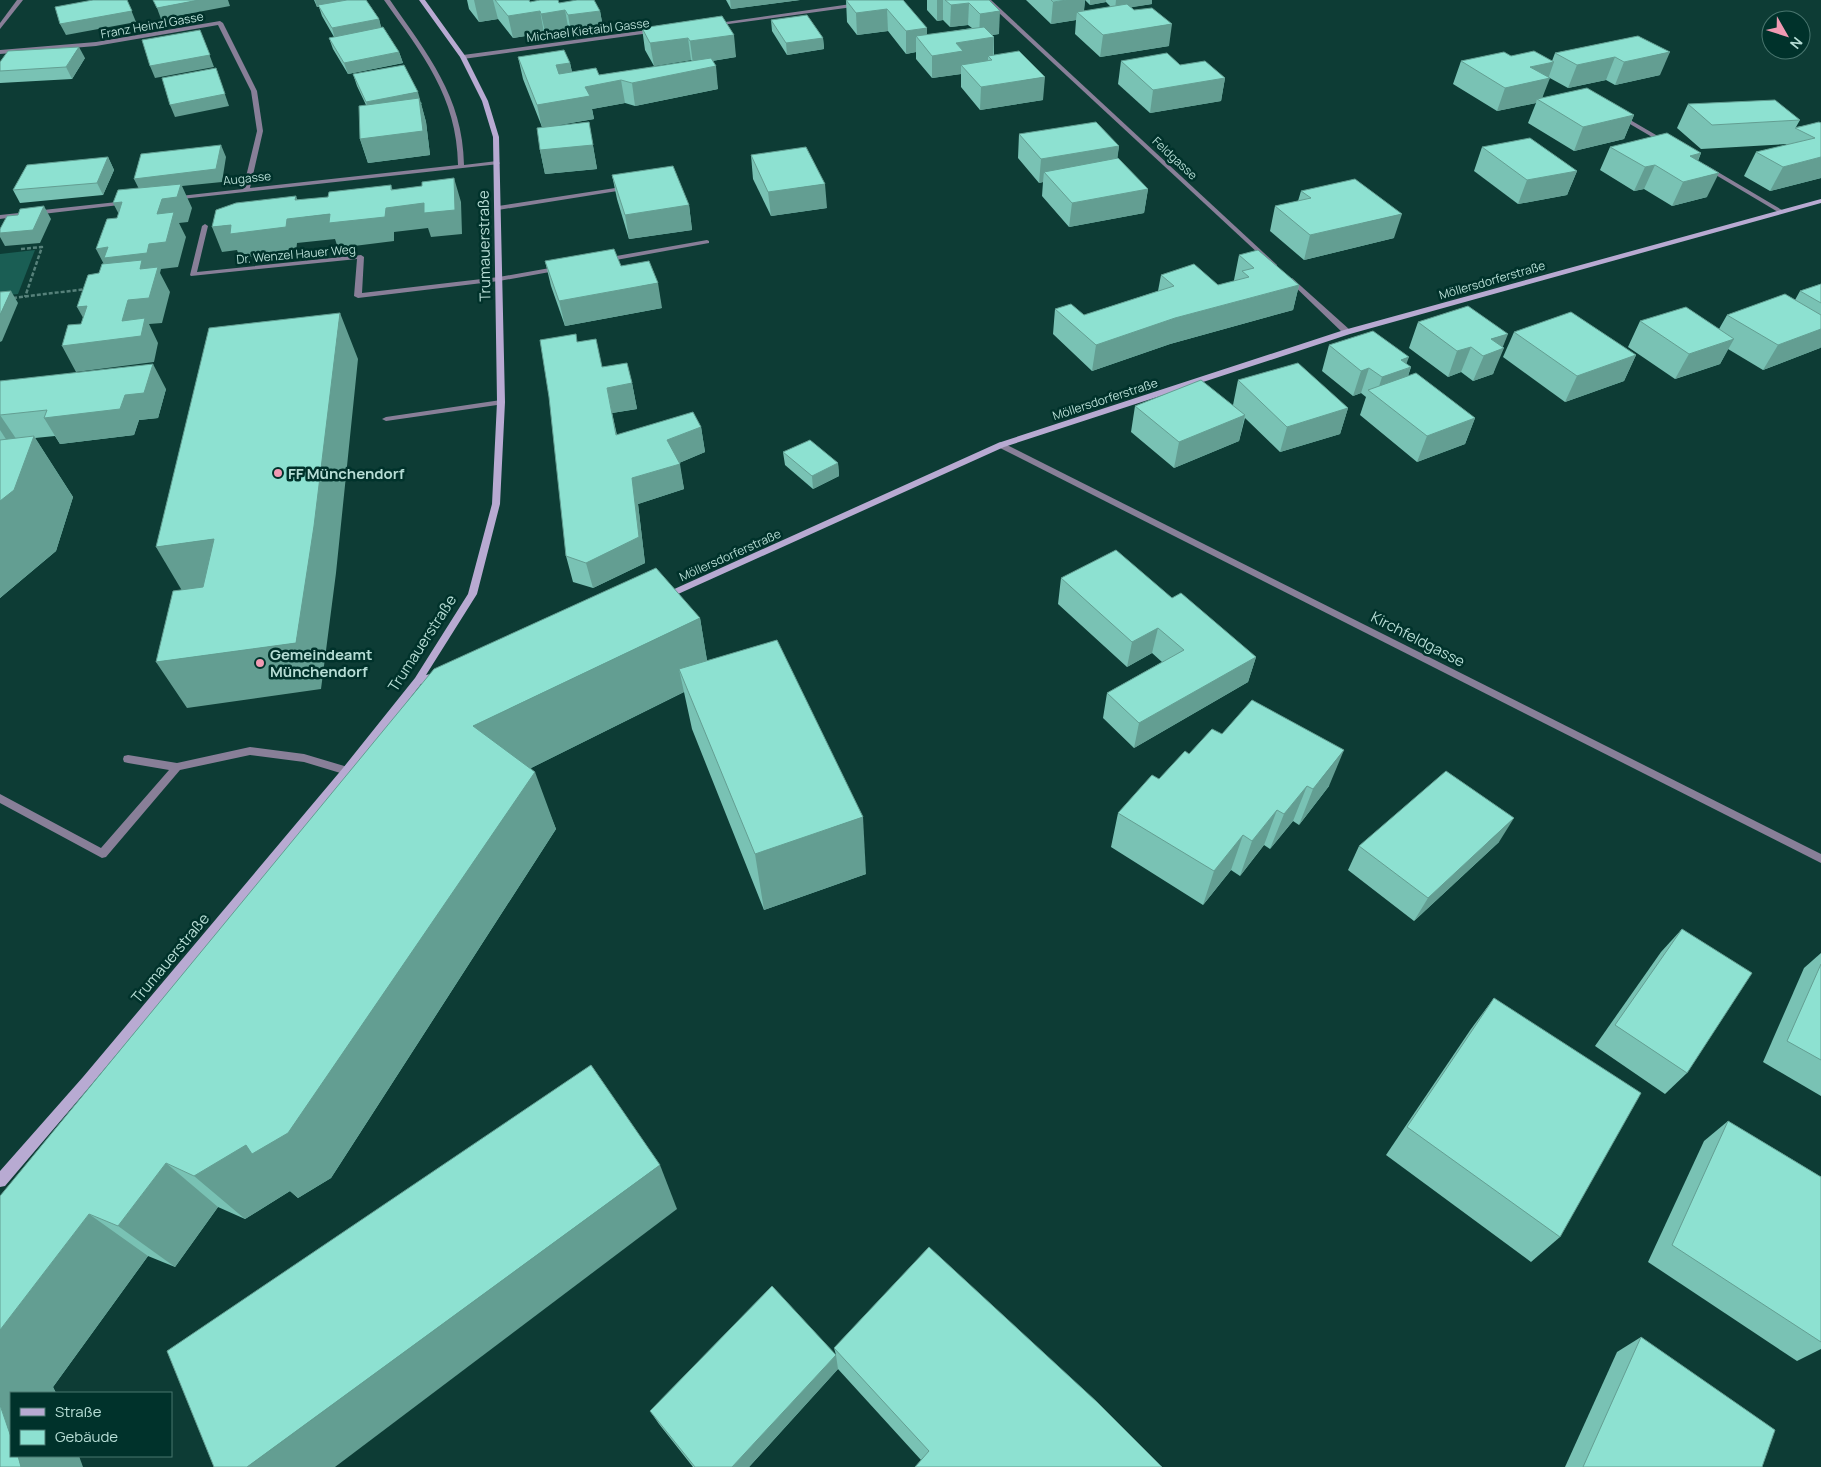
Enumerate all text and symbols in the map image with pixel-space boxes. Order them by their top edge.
street label: Franz Heinzl Gasse [99,8,205,42]
north arrow [1761,10,1811,60]
street label: Michael Kietaibl Gasse [526,14,650,46]
text: N [1786,34,1807,53]
street label: Feldgasse [1149,133,1201,183]
street label: Augasse [222,167,272,189]
street label: Trumauerstraße [473,190,495,302]
street label: Dr. Wenzel Hauer Weg [236,240,356,268]
street label: Möllersdorferstraße [1437,257,1547,303]
street label: Möllersdorferstraße [1050,374,1160,424]
place label: FF Münchendorf [288,463,405,484]
marker: FF Münchendorf [272,467,284,479]
street label: Möllersdorferstraße [676,525,784,585]
street label: Trumauerstraße [383,590,461,695]
street label: Kirchfeldgasse [1367,606,1469,672]
place label: Gemeindeamt Münchendorf [270,644,372,682]
marker: Gemeindeamt Münchendorf [254,657,266,669]
street label: Trumauerstraße [126,908,214,1007]
legend [10,1392,172,1457]
text: Straße [55,1401,102,1422]
text: Gebäude [55,1426,118,1447]

